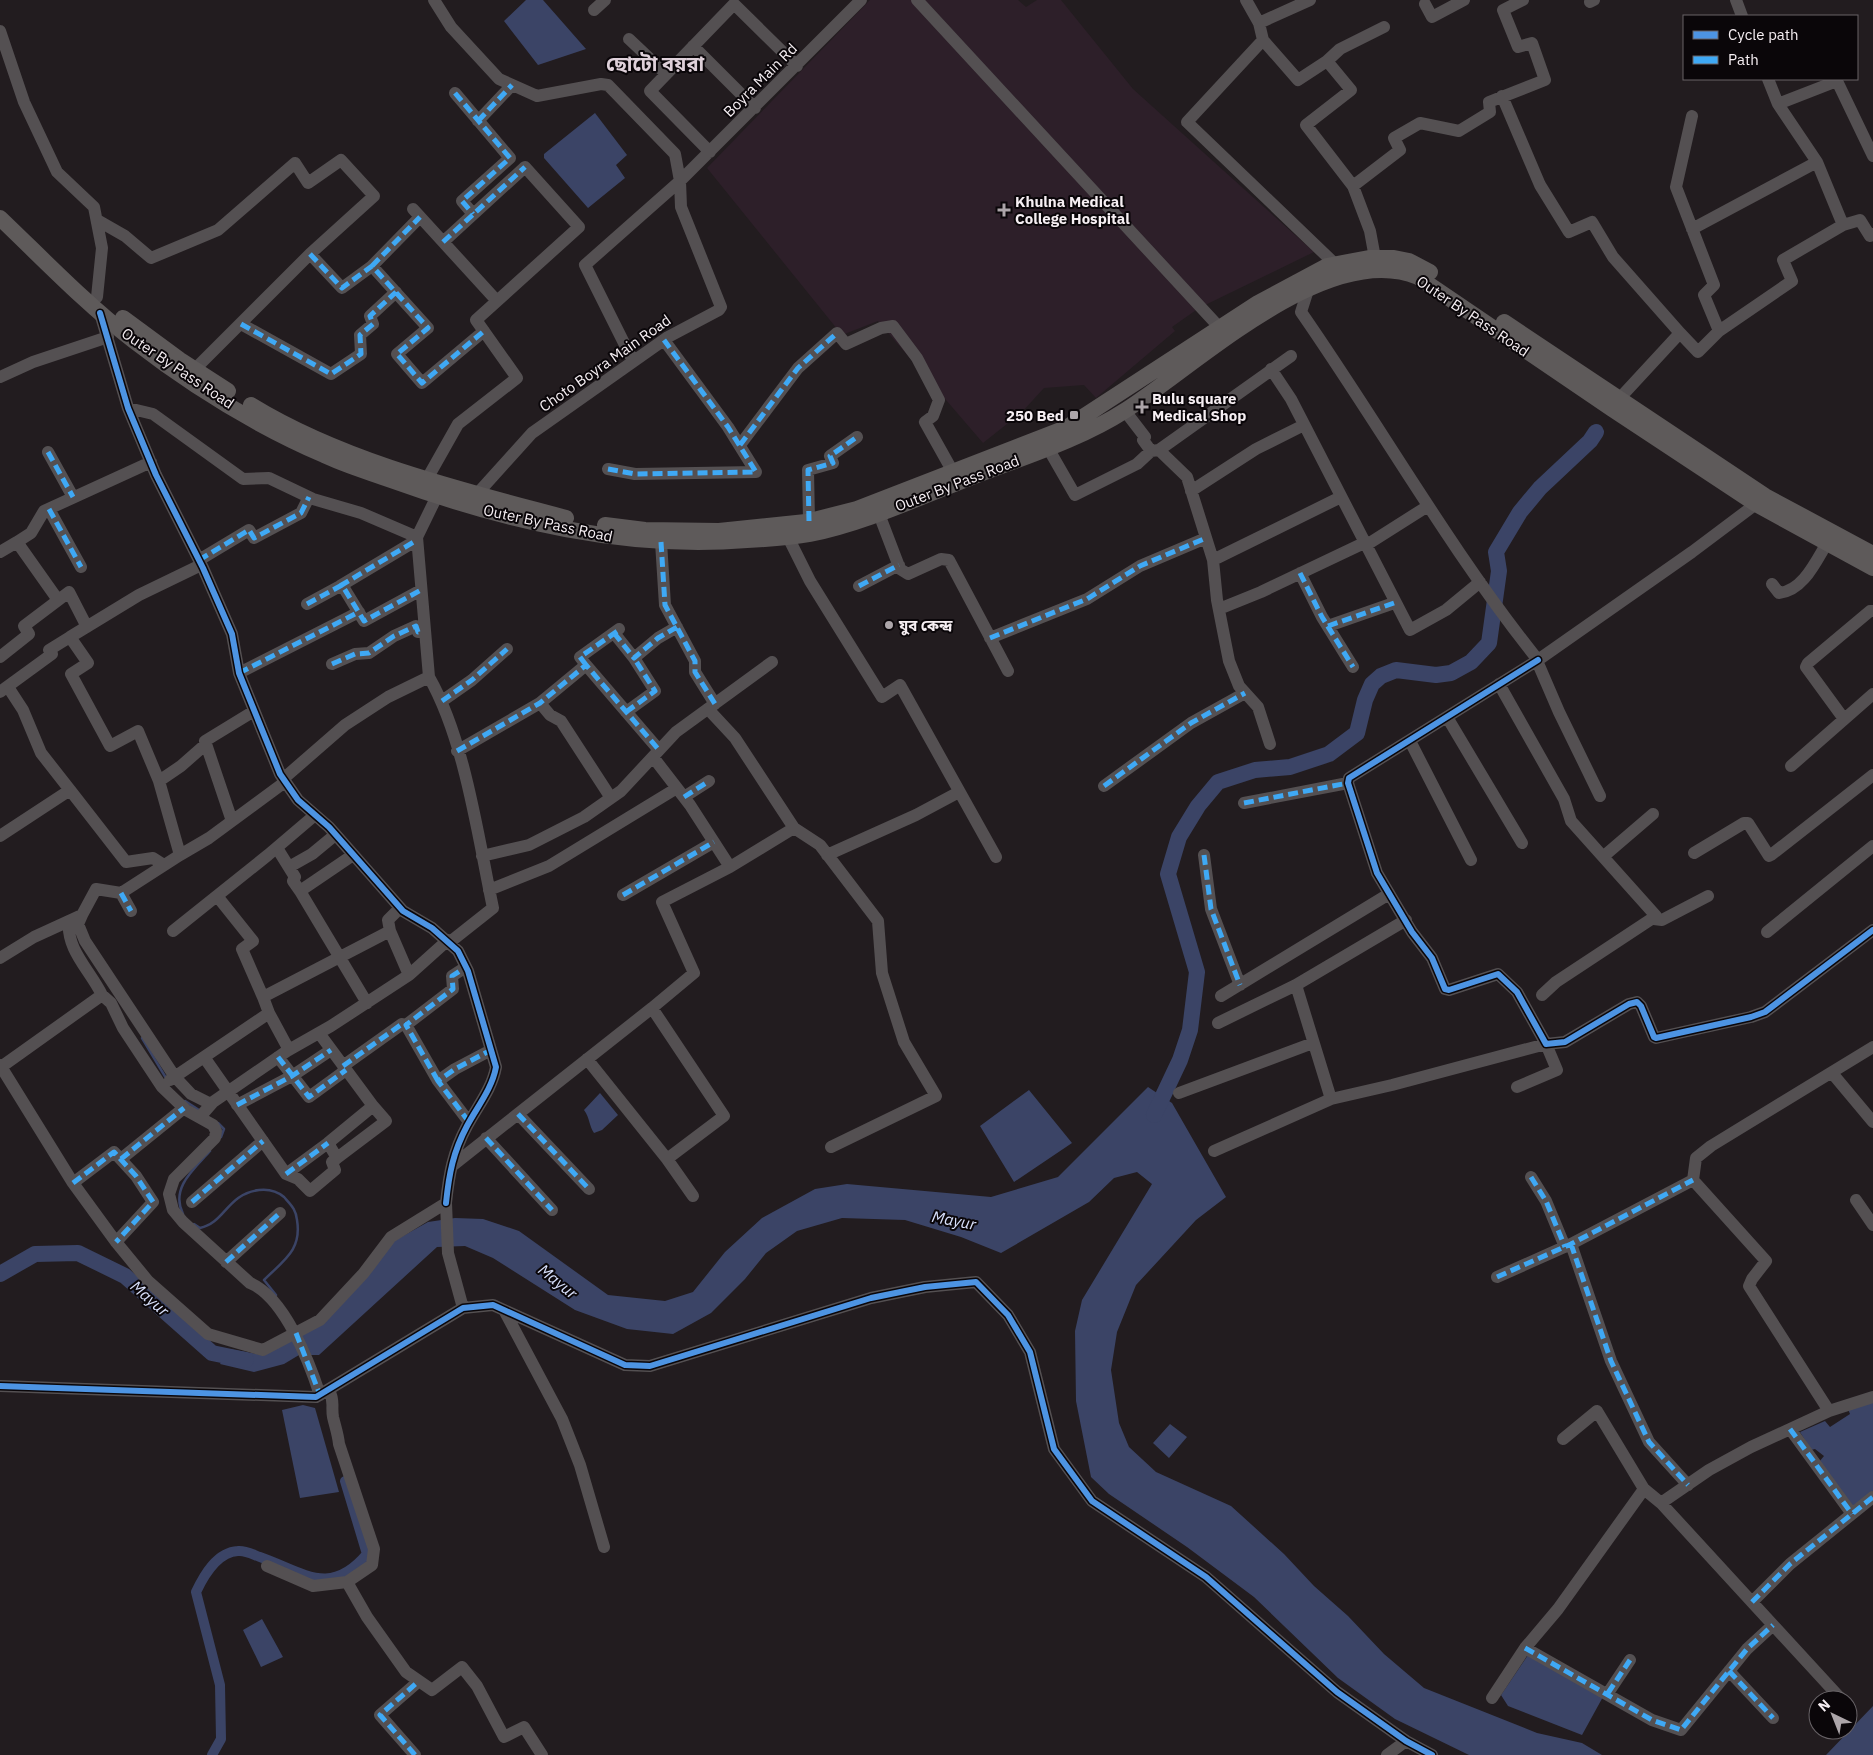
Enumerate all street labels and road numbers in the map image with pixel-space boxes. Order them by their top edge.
street label: Boyra Main Rd [719,39,801,121]
street label: Outer By Pass Road [1413,271,1533,361]
street label: Choto Boyra Main Road [535,310,675,416]
street label: Outer By Pass Road [118,323,238,413]
street label: Outer By Pass Road [892,451,1022,515]
street label: Outer By Pass Road [482,500,614,546]

